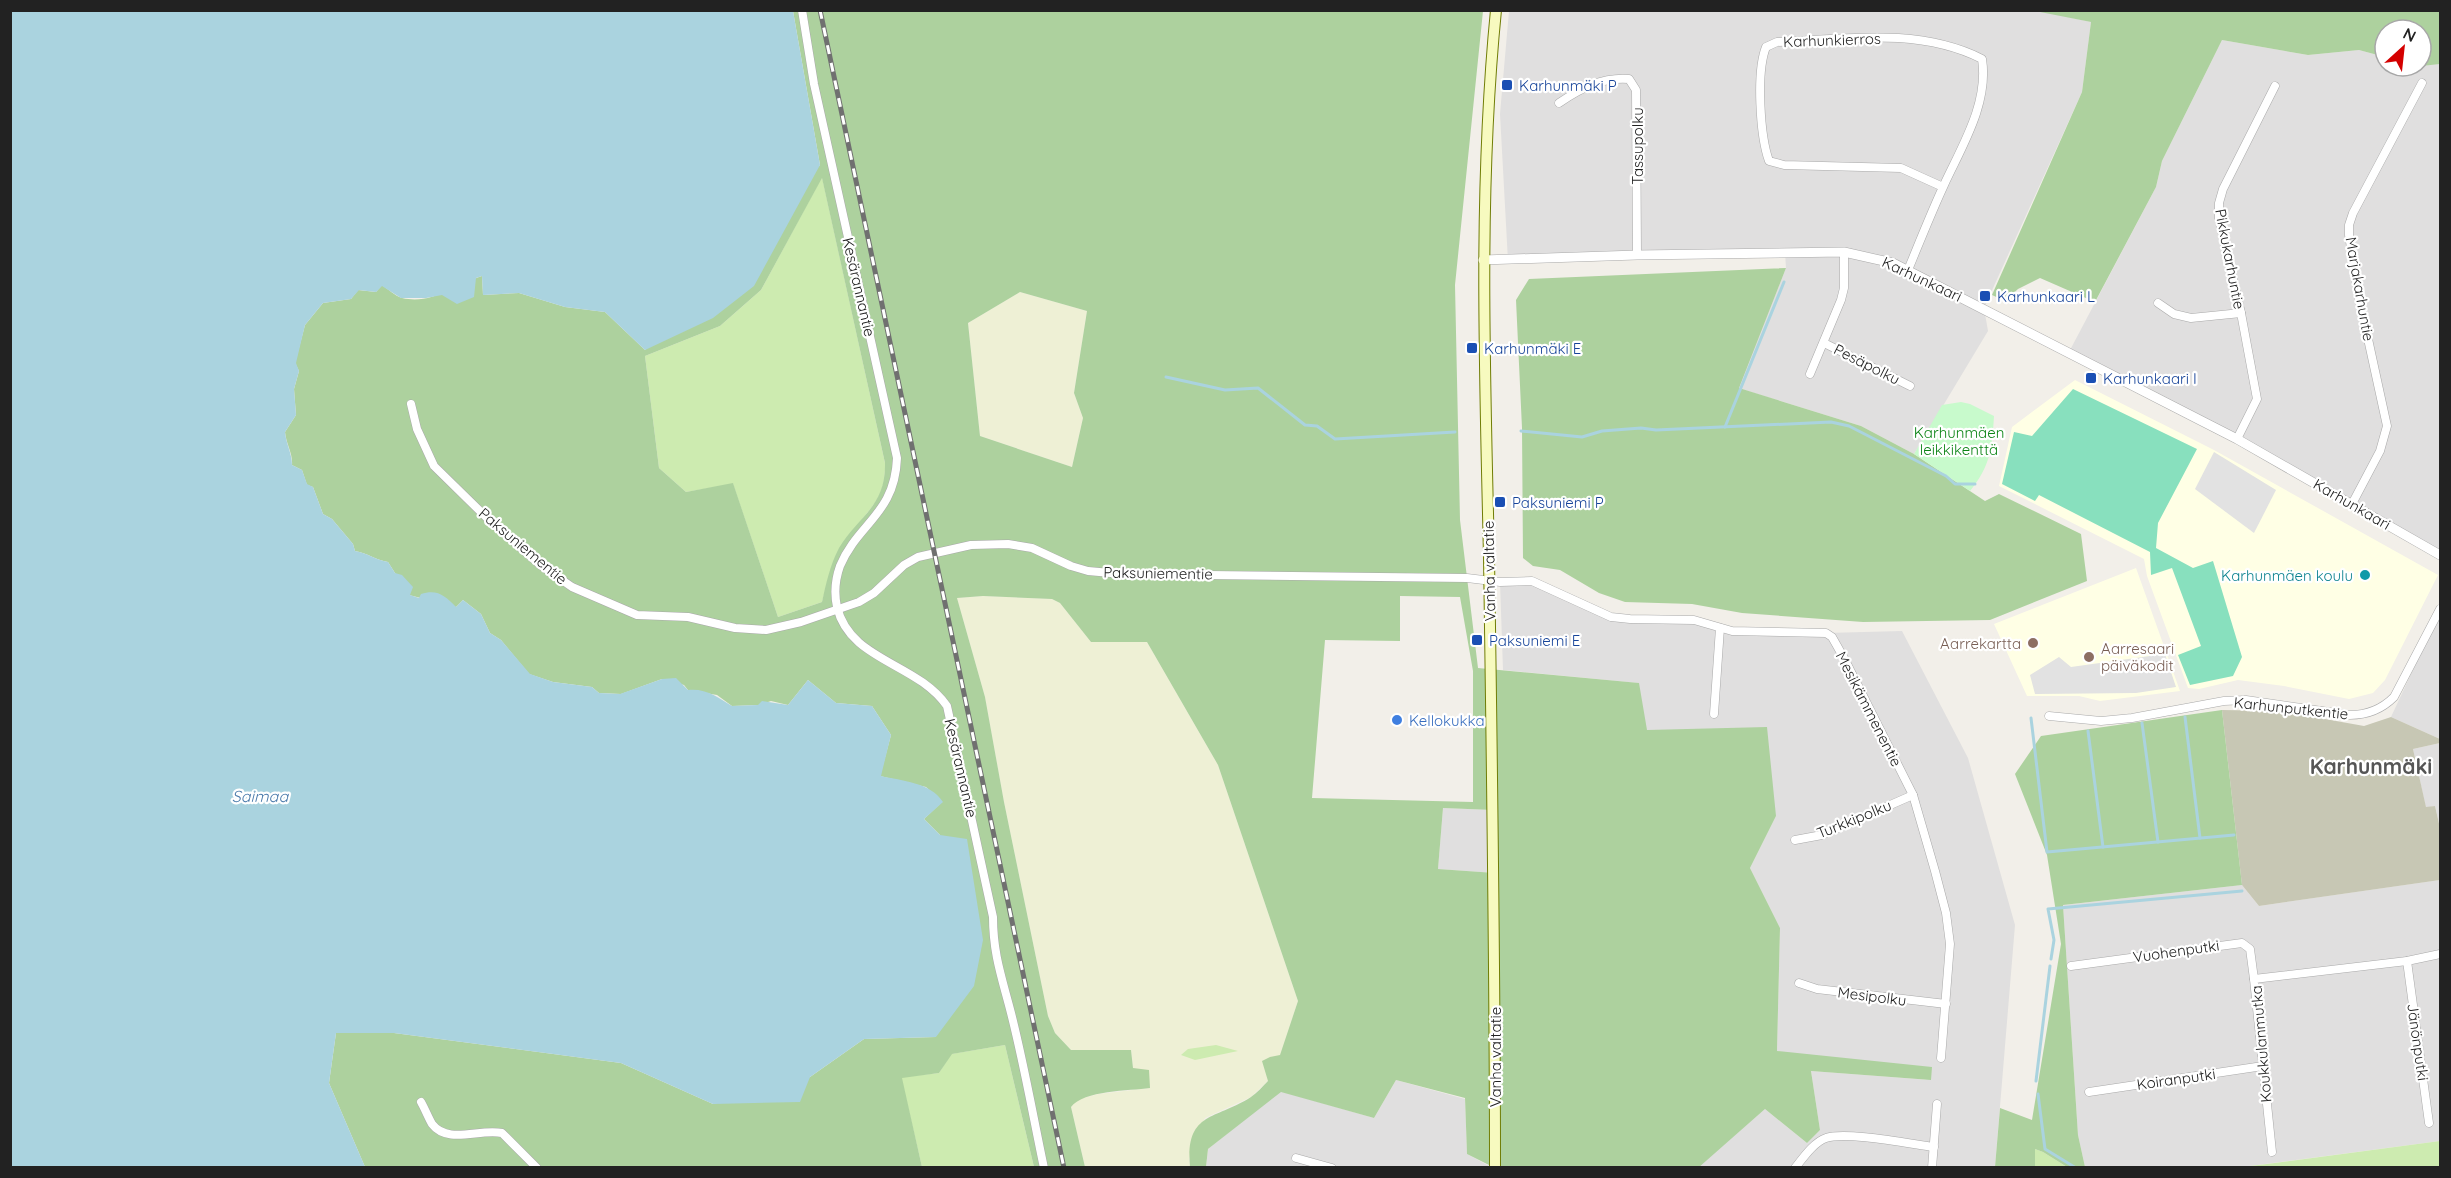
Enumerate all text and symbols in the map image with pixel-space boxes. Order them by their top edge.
north arrow [2373,18,2433,78]
text: N [2400,23,2420,46]
street label: Karhunkierros [1783,29,1881,51]
place label: Karhunmäki P [1519,76,1617,95]
marker: Karhunmäki P [1500,78,1514,92]
street label: Tassupolku [1628,107,1647,185]
street label: Pikkukarhuntie [2211,207,2249,311]
street label: Marjakarhuntie [2341,235,2379,343]
street label: Kesärannantie [838,236,880,338]
street label: Karhunkaari [1879,252,1965,306]
place label: Karhunkaari L [1997,287,2095,306]
marker: Karhunkaari L [1978,289,1992,303]
place label: Karhunmäki E [1484,339,1581,358]
street label: Pesäpolku [1831,339,1903,389]
marker: Karhunmäki E [1465,341,1479,355]
place label: Karhunkaari I [2103,369,2197,388]
marker: Karhunkaari I [2084,371,2098,385]
park label: Karhunmäen leikkikenttä [1914,423,2004,459]
street label: Karhunkaari [2310,474,2394,534]
place label: Paksuniemi P [1512,493,1604,512]
marker: Paksuniemi P [1493,495,1507,509]
street label: Paksuniementie [475,504,571,588]
street label: Vanha valtatie [1479,521,1499,621]
street label: Paksuniementie [1103,563,1213,583]
place label: Karhunmäen koulu [2221,566,2353,585]
marker: Karhunmäen koulu [2358,568,2372,582]
place label: Paksuniemi E [1489,631,1580,650]
marker: Paksuniemi E [1470,633,1484,647]
place label: Aarrekartta [1940,634,2021,653]
marker: Aarrekartta [2026,636,2040,650]
place label: Aarresaari päiväkodit [2101,639,2174,675]
street label: Mesikämmenentie [1832,648,1906,770]
marker: Aarresaari päiväkodit [2082,650,2096,664]
street label: Karhunputkentie [2233,693,2349,723]
place label: Kellokukka [1409,711,1485,730]
marker: Kellokukka [1390,713,1404,727]
street label: Kesärannantie [940,717,982,819]
district label: Karhunmäki [2310,753,2432,779]
water label: Saimaa [232,786,289,806]
street label: Turkkipolku [1814,795,1894,843]
street label: Vuohenputki [2132,936,2220,966]
street label: Mesipolku [1836,982,1908,1010]
street label: Koukkulanmutka [2246,985,2276,1103]
street label: Jänönputki [2403,1002,2433,1082]
street label: Vanha valtatie [1486,1007,1505,1107]
street label: Koiranputki [2135,1064,2217,1094]

